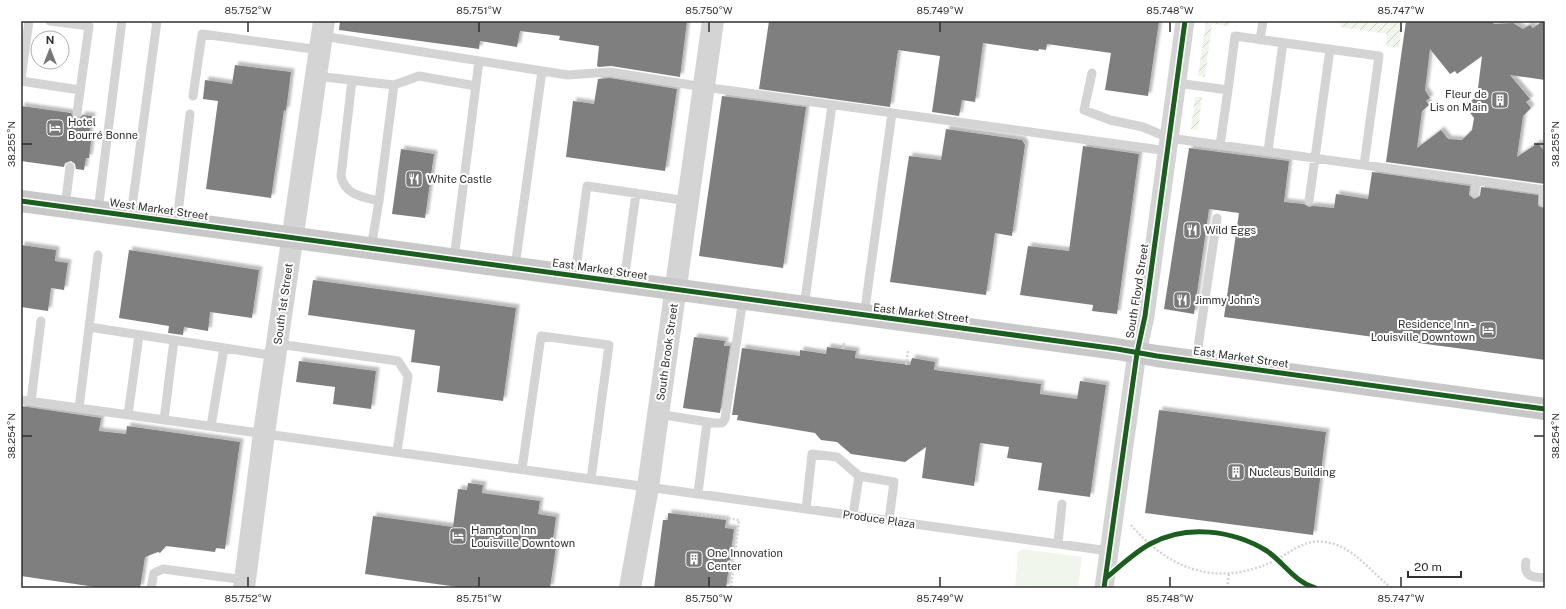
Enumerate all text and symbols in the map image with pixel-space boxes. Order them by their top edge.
text: 85.752°W [224,4,272,16]
text: 85.751°W [456,4,502,16]
text: 85.750°W [685,4,733,16]
text: 85.749°W [916,4,964,16]
text: 85.748°W [1146,4,1194,16]
text: 85.747°W [1378,4,1425,16]
north arrow [30,30,70,70]
text: N [46,34,54,46]
place label: Fleur de Lis on Main [1430,88,1487,113]
building icon: Fleur de Lis on Main [1490,90,1510,110]
place label: Hotel Bourré Bonne [68,116,138,141]
hotel icon: Hotel Bourré Bonne [45,118,65,138]
text: 38.255°N [5,121,17,167]
text: 38.255°N [1549,121,1561,167]
restaurant icon: White Castle [404,169,424,189]
place label: White Castle [427,173,492,185]
street label: West Market Street [109,196,209,222]
restaurant icon: Wild Eggs [1182,220,1202,240]
place label: Wild Eggs [1205,224,1257,236]
street label: South Floyd Street [1124,243,1150,339]
street label: East Market Street [552,256,648,282]
street label: South 1st Street [271,262,295,346]
restaurant icon: Jimmy John's [1172,290,1192,310]
place label: Jimmy John's [1195,294,1260,306]
street label: East Market Street [873,301,969,325]
street label: South Brook Street [654,303,680,401]
place label: Residence Inn - Louisville Downtown [1371,318,1475,343]
hotel icon: Residence Inn - Louisville Downtown [1478,320,1498,340]
street label: East Market Street [1193,344,1289,370]
text: 38.254°N [5,413,17,459]
text: 38.254°N [1549,413,1561,459]
building icon: Nucleus Building [1226,462,1246,482]
place label: Nucleus Building [1249,466,1336,478]
street label: Produce Plaza [842,508,916,530]
place label: Hampton Inn Louisville Downtown [471,524,575,549]
hotel icon: Hampton Inn Louisville Downtown [448,526,468,546]
place label: One Innovation Center [707,547,783,572]
building icon: One Innovation Center [684,549,704,569]
scale bar [1408,553,1461,579]
text: 20 m [1414,560,1442,574]
text: 85.752°W [224,592,272,604]
text: 85.751°W [456,592,502,604]
text: 85.750°W [685,592,733,604]
text: 85.749°W [916,592,964,604]
text: 85.748°W [1146,592,1194,604]
text: 85.747°W [1378,592,1425,604]

